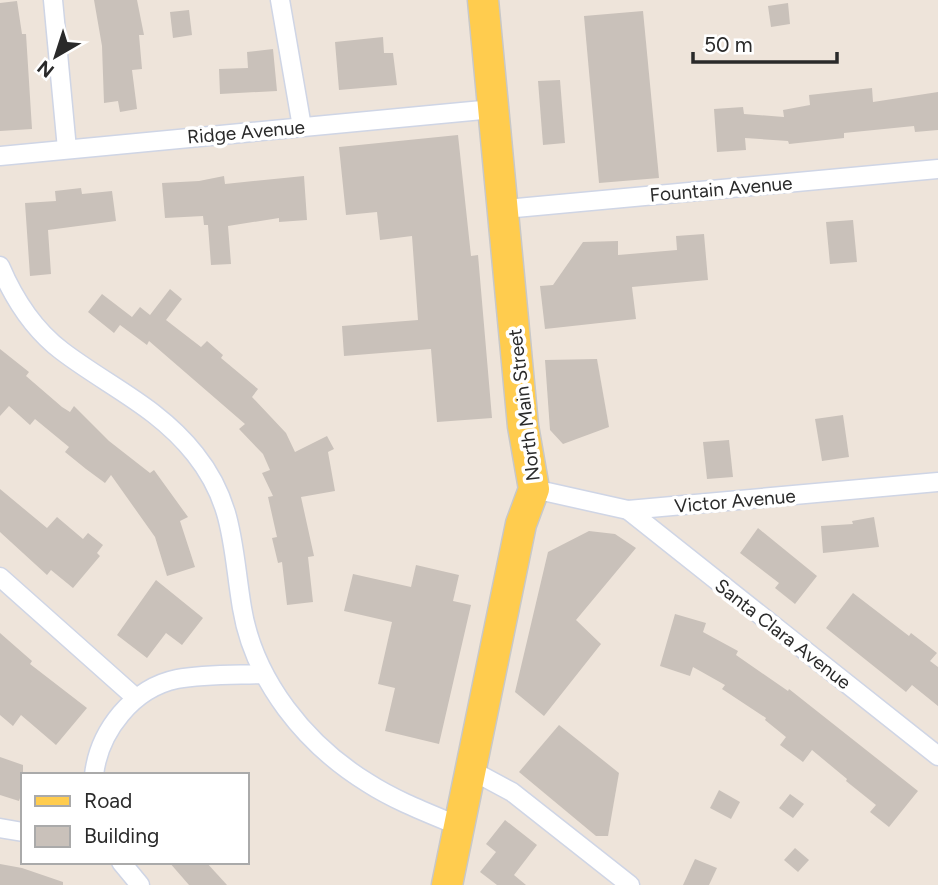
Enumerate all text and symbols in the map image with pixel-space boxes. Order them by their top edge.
north arrow [21,21,91,91]
scale bar [693,21,836,65]
text: 50 m [704,32,753,57]
text: N [33,55,59,82]
street label: Ridge Avenue [186,115,306,149]
street label: Fountain Avenue [649,171,793,207]
street label: North Main Street [503,328,545,482]
street label: Victor Avenue [674,484,796,518]
street label: Santa Clara Avenue [710,574,856,694]
legend [21,773,248,864]
text: Road [84,788,132,813]
text: Building [84,823,159,848]

